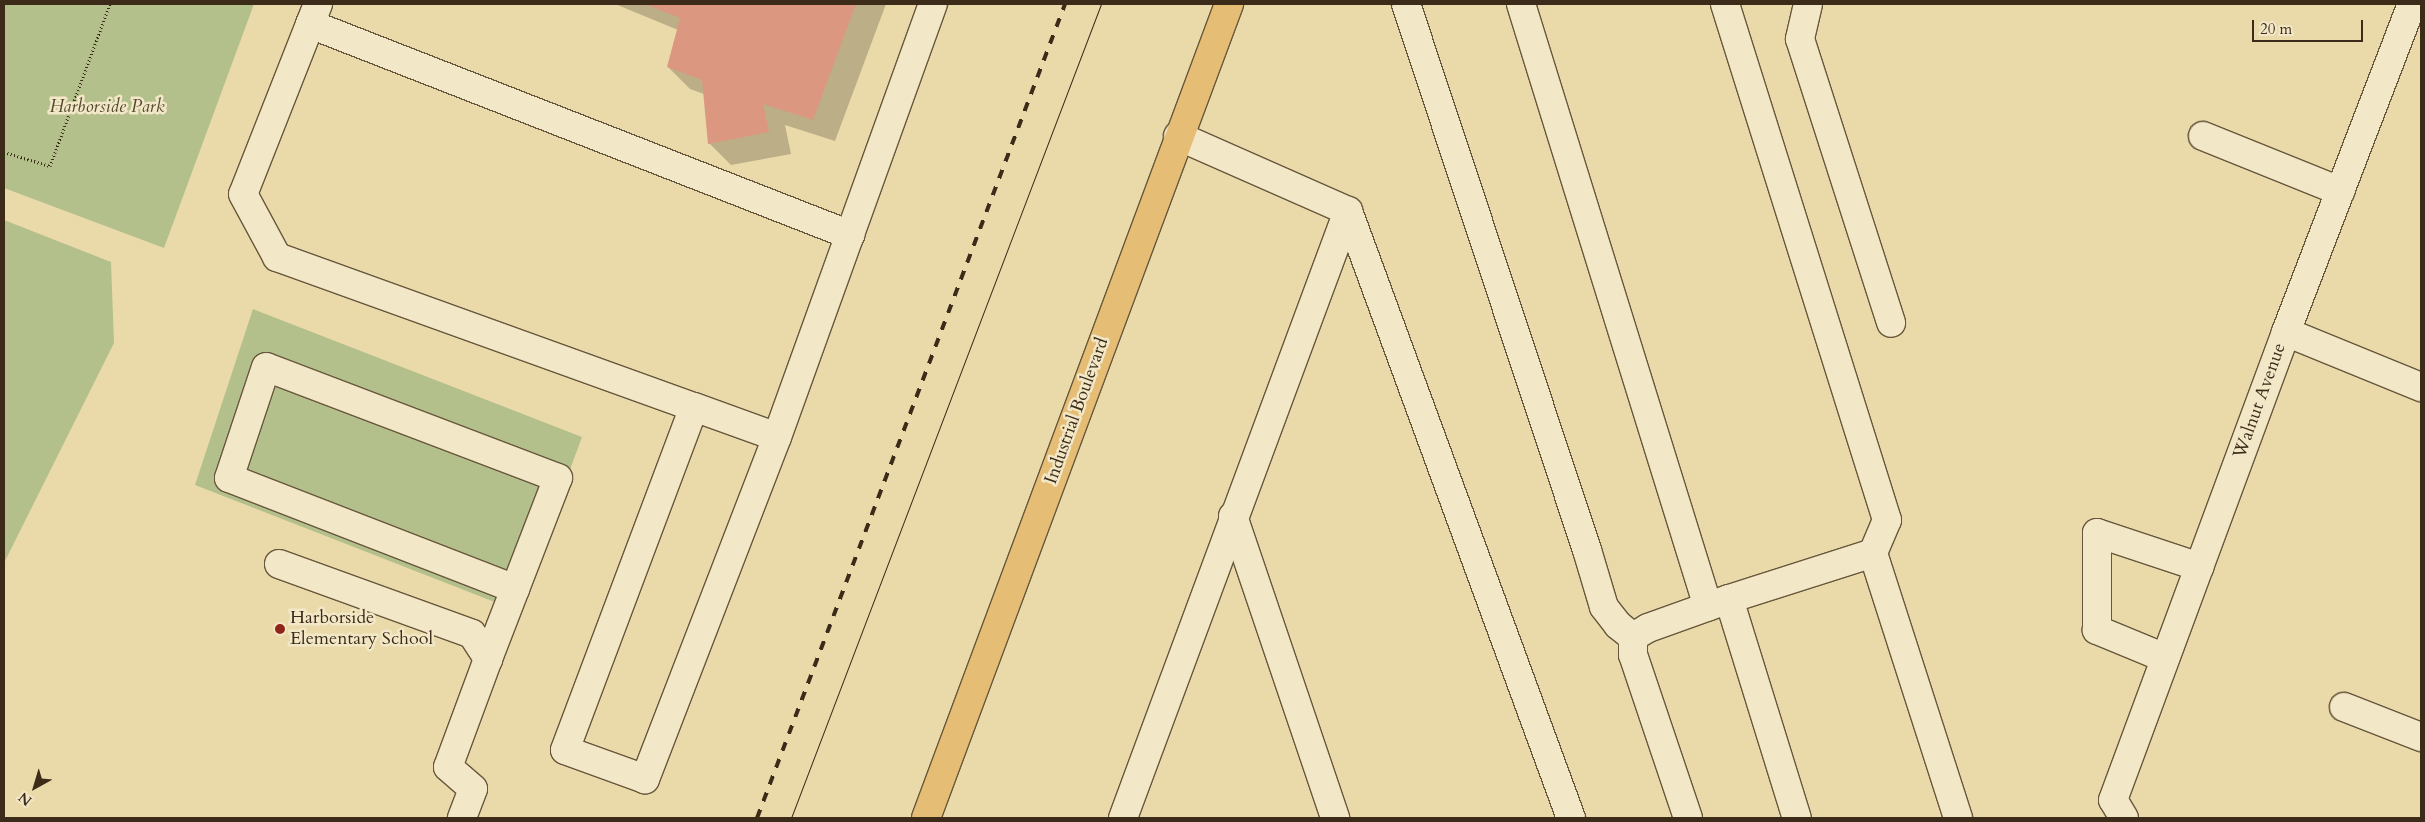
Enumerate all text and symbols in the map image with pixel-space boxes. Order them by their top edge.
scale bar [2255,10,2366,42]
text: 20 m [2260,19,2292,39]
park label: Harborside Park [49,96,165,118]
street label: Industrial Boulevard [1041,335,1113,487]
street label: Walnut Avenue [2229,340,2291,462]
place label: Harborside Elementary School [290,608,433,650]
marker: Harborside Elementary School [274,623,286,635]
north arrow [10,762,60,812]
text: N [15,788,36,810]

